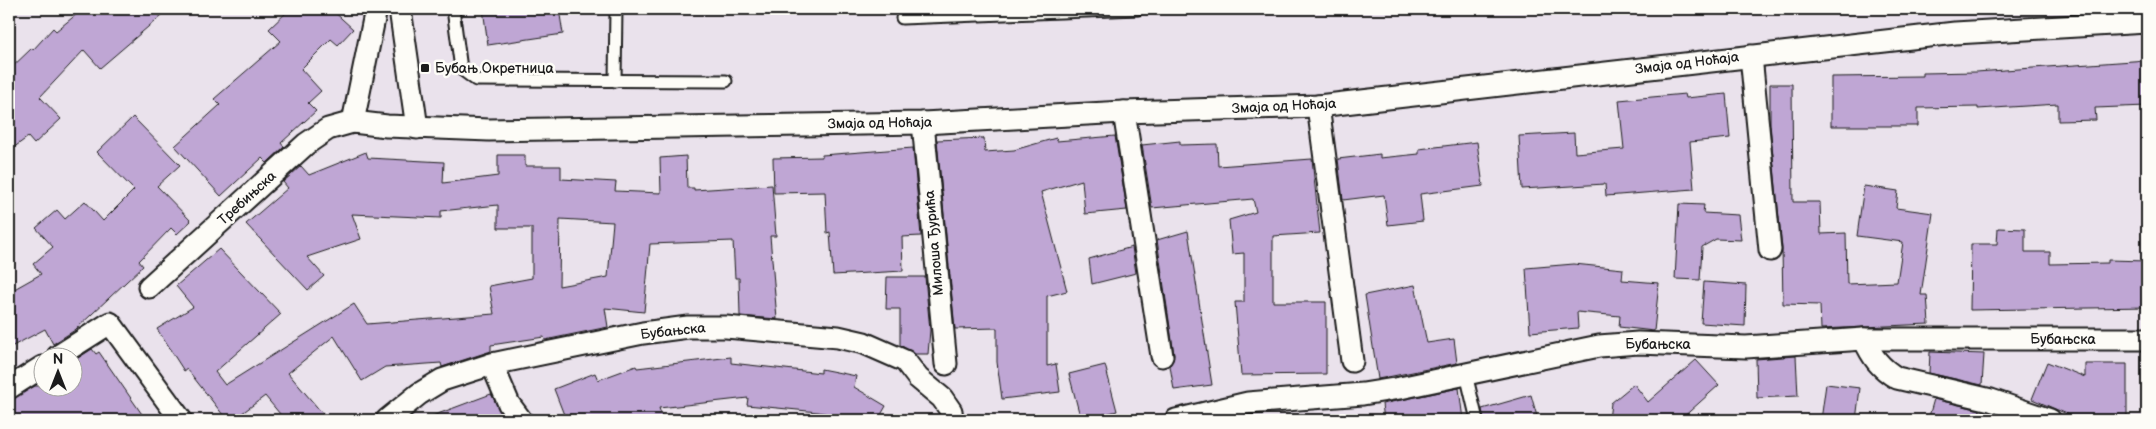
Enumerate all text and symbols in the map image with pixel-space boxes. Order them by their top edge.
street label: Змаја од Ноћаја [1634,48,1741,78]
place label: Бубањ Окретница [435,60,555,77]
marker: Бубањ Окретница [419,62,431,74]
street label: Змаја од Ноћаја [1231,95,1337,117]
street label: Змаја од Ноћаја [828,114,933,132]
street label: Требињска [214,167,280,229]
street label: Милоша Ђурића [921,189,947,296]
street label: Бубањска [640,319,707,343]
street label: Бубањска [2030,331,2096,348]
street label: Бубањска [1625,336,1691,353]
north arrow [32,346,82,396]
text: N [53,351,63,368]

